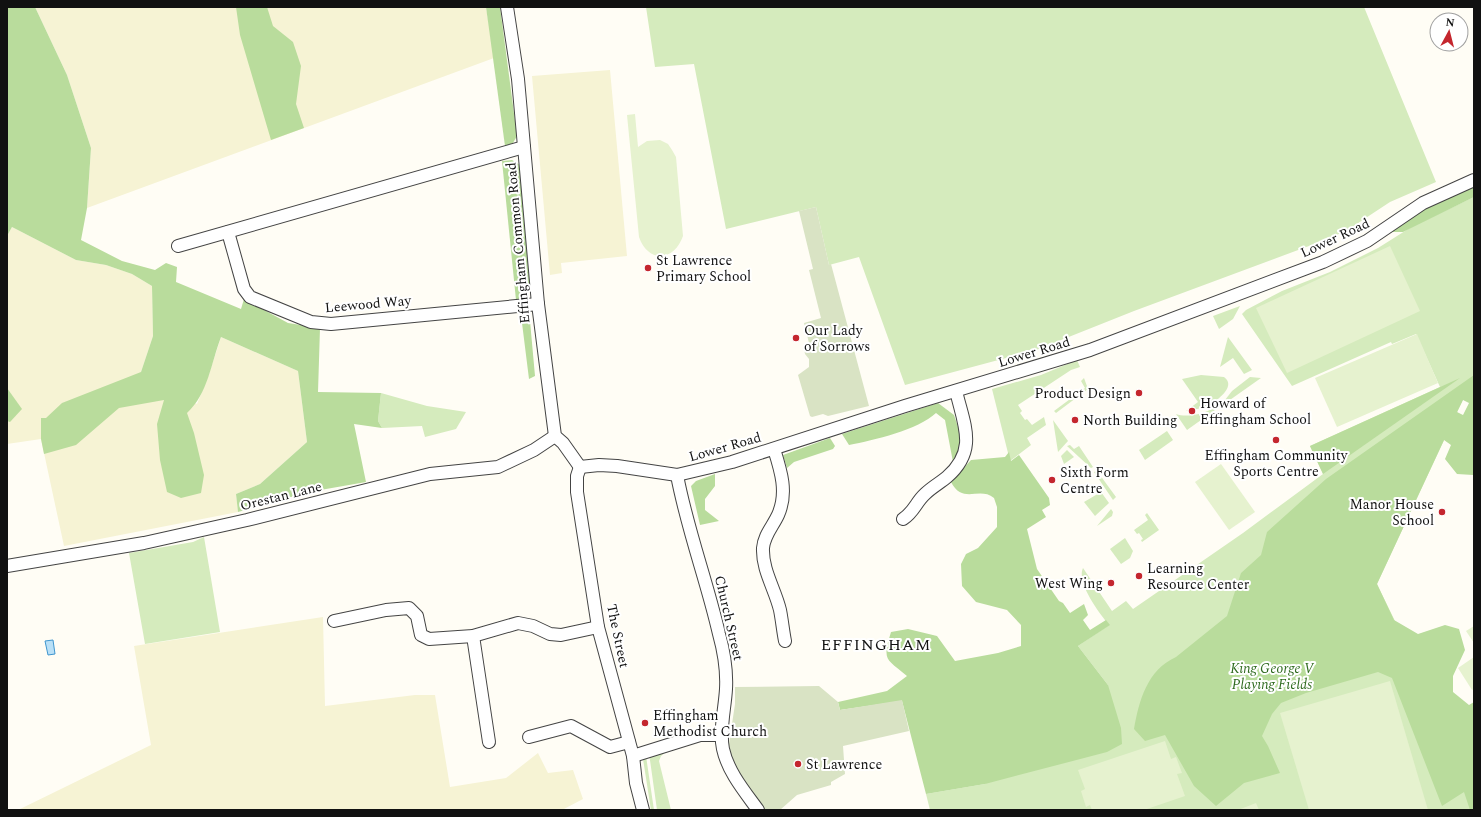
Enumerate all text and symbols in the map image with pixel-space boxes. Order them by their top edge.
north arrow [1429,12,1469,52]
text: N [1445,14,1456,32]
street label: Effingham Common Road [500,161,536,324]
street label: Lower Road [1297,213,1373,263]
place label: St Lawrence Primary School [656,250,751,287]
marker: St Lawrence Primary School [643,263,653,273]
street label: Leewood Way [324,290,413,318]
place label: Our Lady of Sorrows [804,320,870,357]
street label: Lower Road [995,331,1073,373]
marker: Our Lady of Sorrows [791,333,801,343]
place label: Product Design [1034,383,1131,404]
marker: Product Design [1134,388,1144,398]
place label: Howard of Effingham School [1200,393,1311,430]
marker: Howard of Effingham School [1187,406,1197,416]
place label: North Building [1083,410,1177,431]
marker: North Building [1070,415,1080,425]
street label: Lower Road [686,427,764,467]
marker: Effingham Community Sports Centre [1271,435,1281,445]
place label: Effingham Community Sports Centre [1205,445,1349,482]
place label: Sixth Form Centre [1060,462,1129,499]
marker: Sixth Form Centre [1047,475,1057,485]
street label: Orestan Lane [238,476,324,516]
place label: Manor House School [1349,494,1434,531]
marker: Manor House School [1437,507,1447,517]
place label: Learning Resource Center [1147,558,1250,595]
marker: Learning Resource Center [1134,571,1144,581]
street label: Church Street [709,573,749,663]
place label: West Wing [1035,573,1103,594]
marker: West Wing [1106,578,1116,588]
street label: The Street [601,602,635,670]
district label: EFFINGHAM [821,633,931,657]
park label: King George V Playing Fields [1230,658,1315,695]
place label: Effingham Methodist Church [653,705,767,742]
marker: Effingham Methodist Church [640,718,650,728]
place label: St Lawrence [806,754,882,775]
marker: St Lawrence [793,759,803,769]

